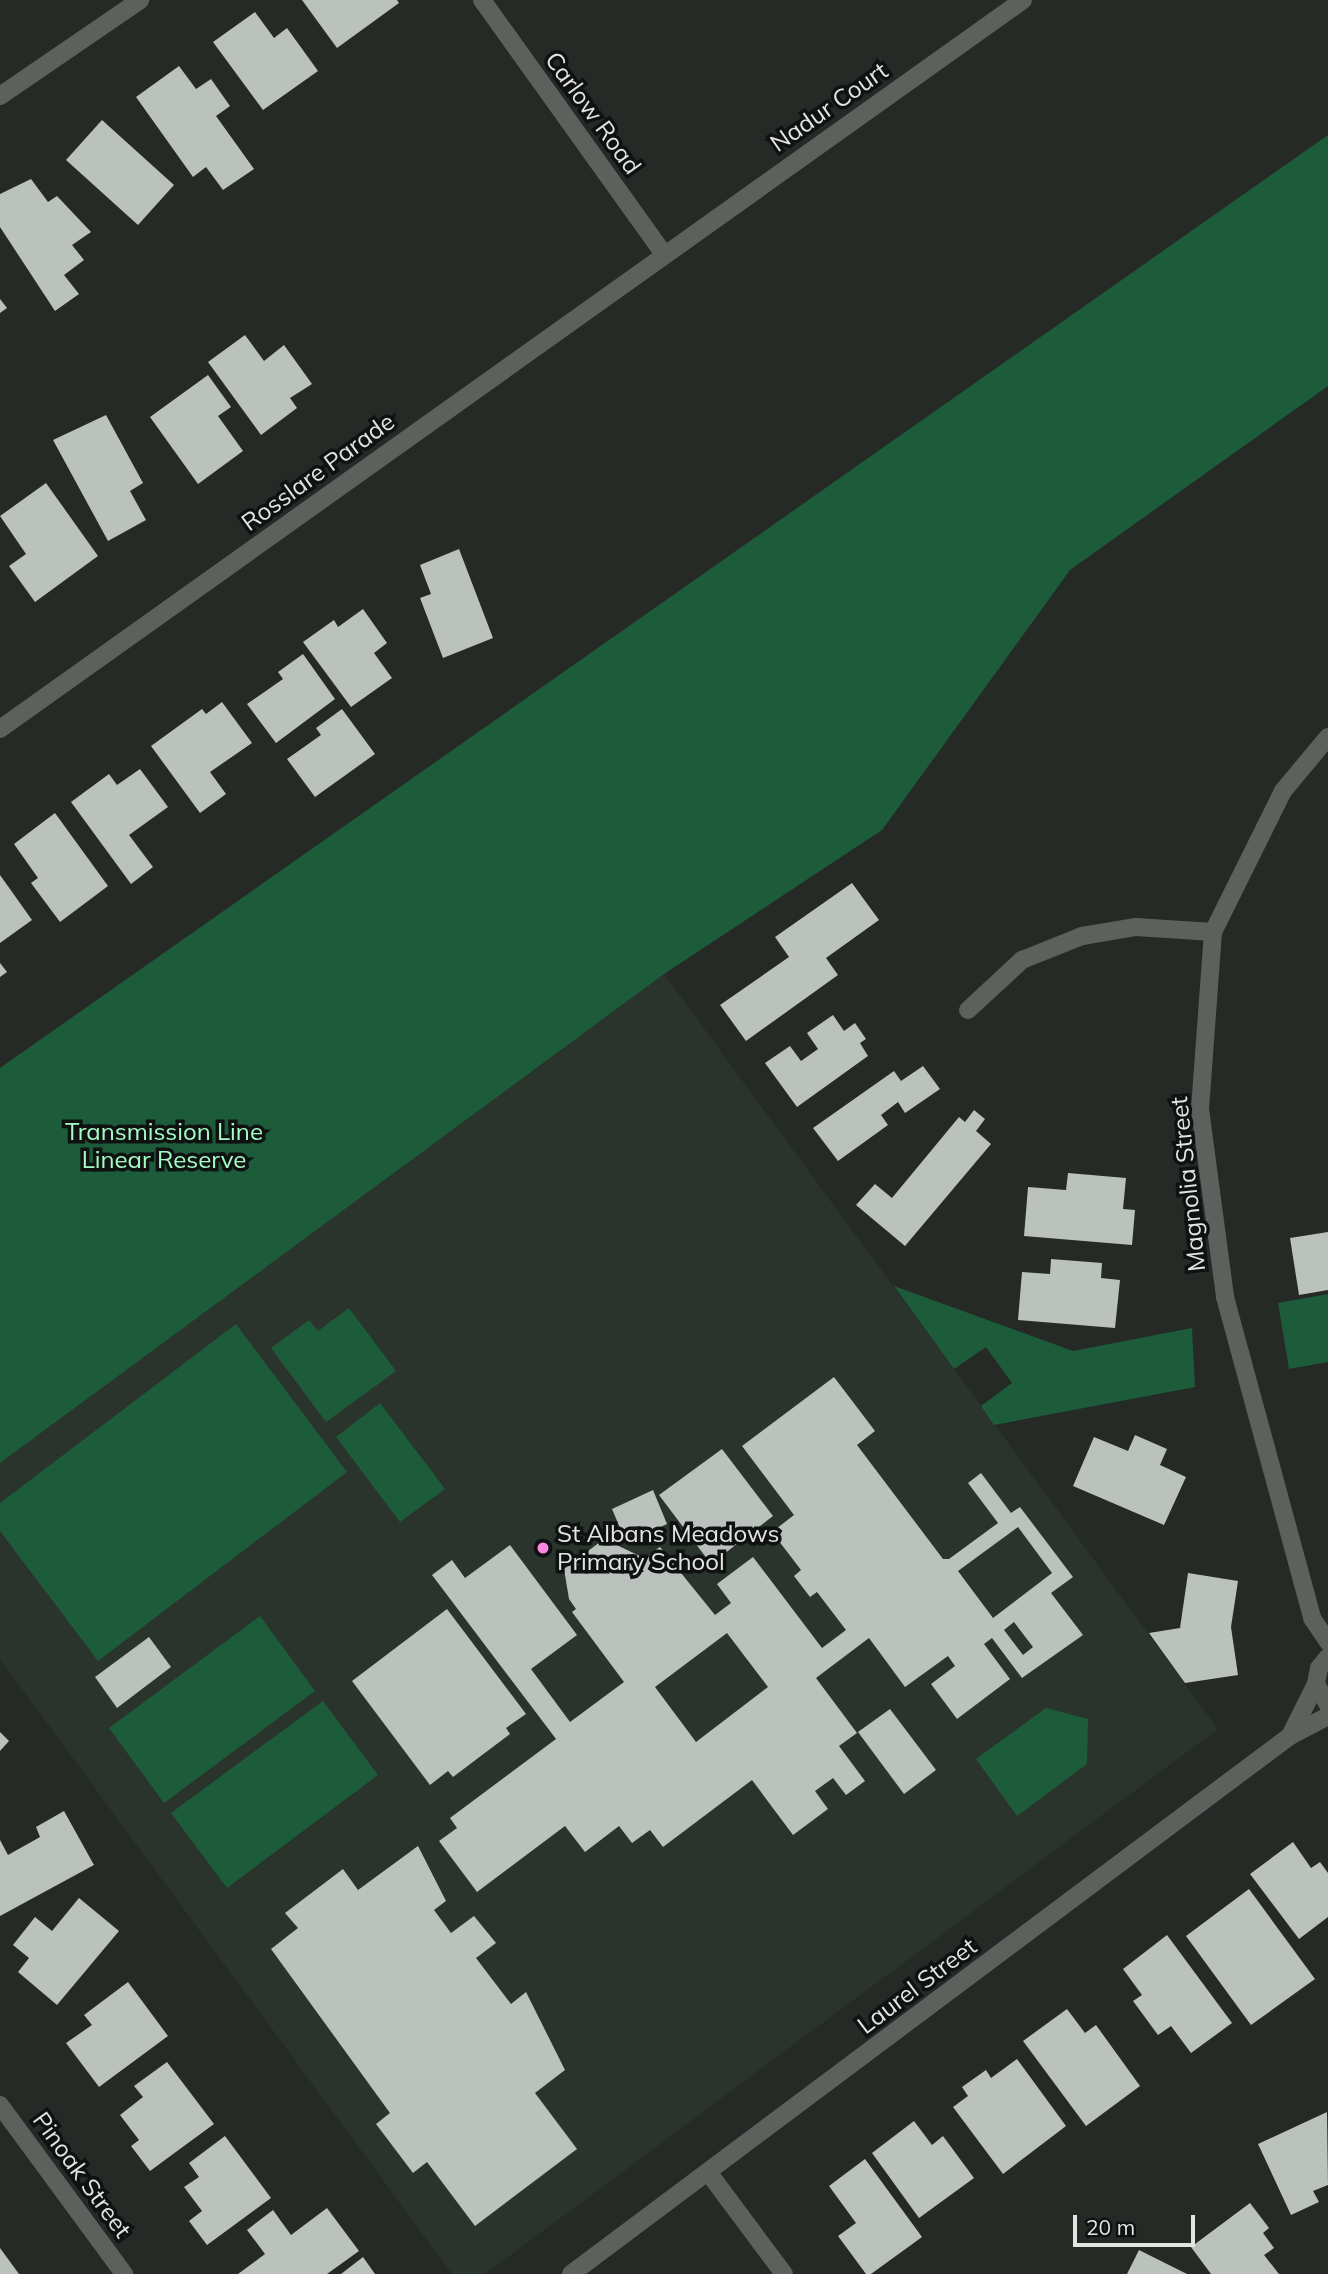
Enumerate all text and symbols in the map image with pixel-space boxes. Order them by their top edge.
street label: Carlow Road [539,46,647,180]
street label: Nadur Court [765,56,893,158]
street label: Rosslare Parade [236,407,400,537]
street label: Magnolia Street [1164,1095,1212,1273]
park label: Transmission Line Linear Reserve [65,1118,263,1174]
place label: St Albans Meadows Primary School [557,1520,779,1576]
marker: St Albans Meadows Primary School [535,1540,551,1556]
street label: Laurel Street [852,1932,982,2040]
street label: Pinoak Street [27,2106,137,2244]
scale bar [1076,2200,1198,2244]
text: 20 m [1086,2214,1135,2240]

